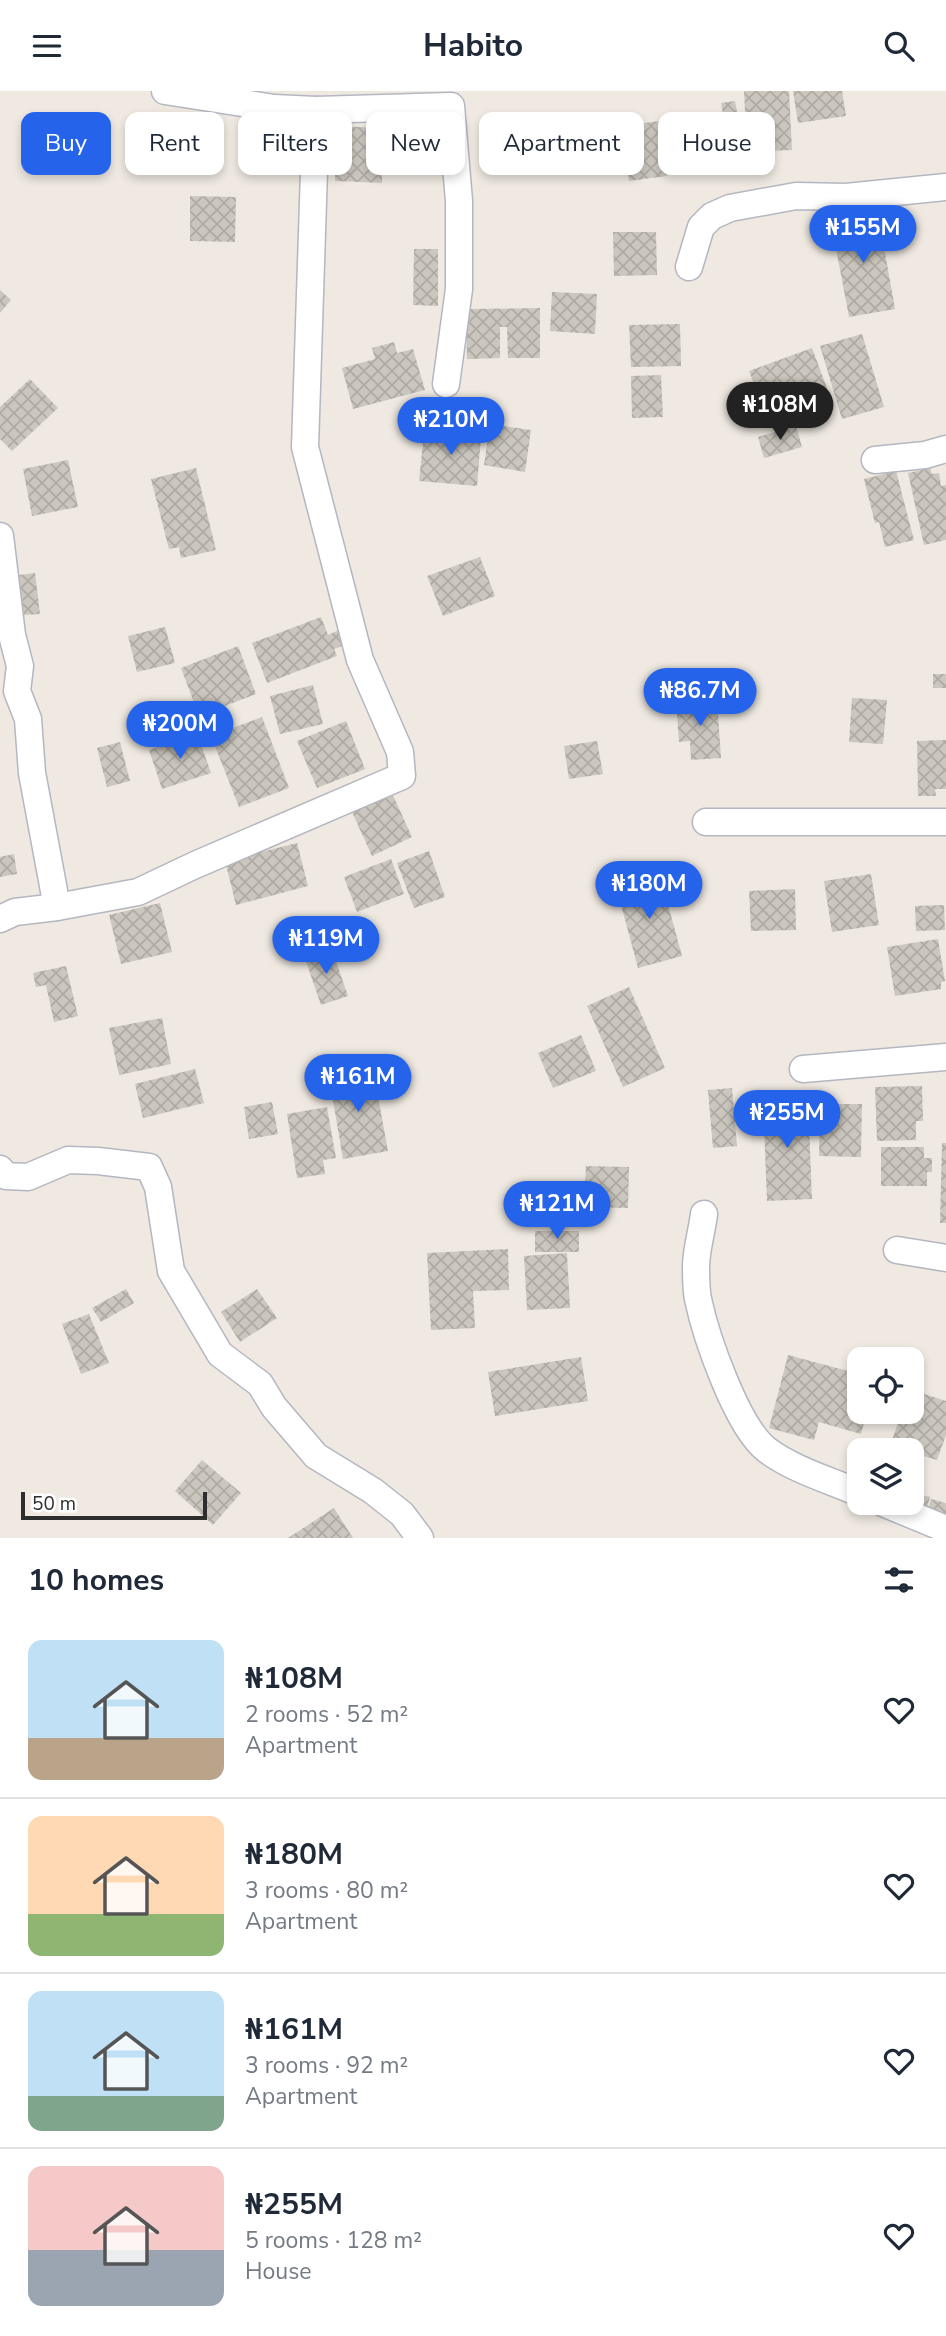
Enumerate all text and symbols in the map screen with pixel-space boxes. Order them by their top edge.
text: Habito [423,24,523,67]
icon: menu [28,27,66,65]
icon: search [880,27,918,65]
chip: Buy [21,112,111,175]
chip: Rent [125,112,224,175]
chip: Filters [238,112,352,175]
chip: New [366,112,465,175]
chip: Apartment [479,112,644,175]
chip: House [658,112,775,175]
pin: ₦155M [814,205,912,265]
text: ₦155M [825,212,901,243]
pin: ₦108M [731,383,829,442]
text: ₦108M [742,389,818,420]
pin: ₦210M [402,397,500,457]
text: ₦210M [413,404,489,435]
pin: ₦86.7M [643,669,757,728]
text: ₦86.7M [660,675,740,706]
pin: ₦200M [131,701,229,761]
text: ₦200M [142,708,218,739]
pin: ₦180M [600,861,698,921]
text: ₦180M [611,868,687,899]
pin: ₦119M [277,917,375,976]
text: ₦119M [288,923,364,954]
pin: ₦161M [309,1055,407,1114]
text: ₦161M [320,1061,396,1092]
pin: ₦255M [738,1091,836,1150]
text: ₦255M [749,1097,825,1128]
pin: ₦121M [508,1181,606,1241]
text: ₦121M [519,1188,595,1219]
map controls [847,1347,924,1515]
button: locate [847,1347,924,1424]
button: layers [847,1438,924,1515]
scale bar [21,1489,206,1521]
text: 50 m [32,1491,76,1517]
text: 10 homes [28,1560,164,1601]
icon: filters [880,1561,918,1599]
text: ₦108M [245,1658,343,1699]
icon: home [84,1668,168,1752]
icon: heart [880,1691,918,1729]
text: 2 rooms · 52 m² [245,1699,408,1730]
text: Apartment [245,1730,357,1761]
text: ₦180M [245,1834,343,1875]
icon: home [84,1844,168,1928]
icon: heart [880,1867,918,1905]
text: 3 rooms · 80 m² [245,1875,408,1906]
text: Apartment [245,1906,357,1937]
text: ₦161M [245,2009,343,2050]
icon: home [84,2019,168,2103]
icon: heart [880,2042,918,2080]
text: 3 rooms · 92 m² [245,2050,408,2081]
text: Apartment [245,2081,357,2112]
text: ₦255M [245,2184,343,2225]
icon: home [84,2194,168,2278]
icon: heart [880,2217,918,2255]
text: 5 rooms · 128 m² [245,2225,422,2256]
text: House [245,2256,312,2287]

